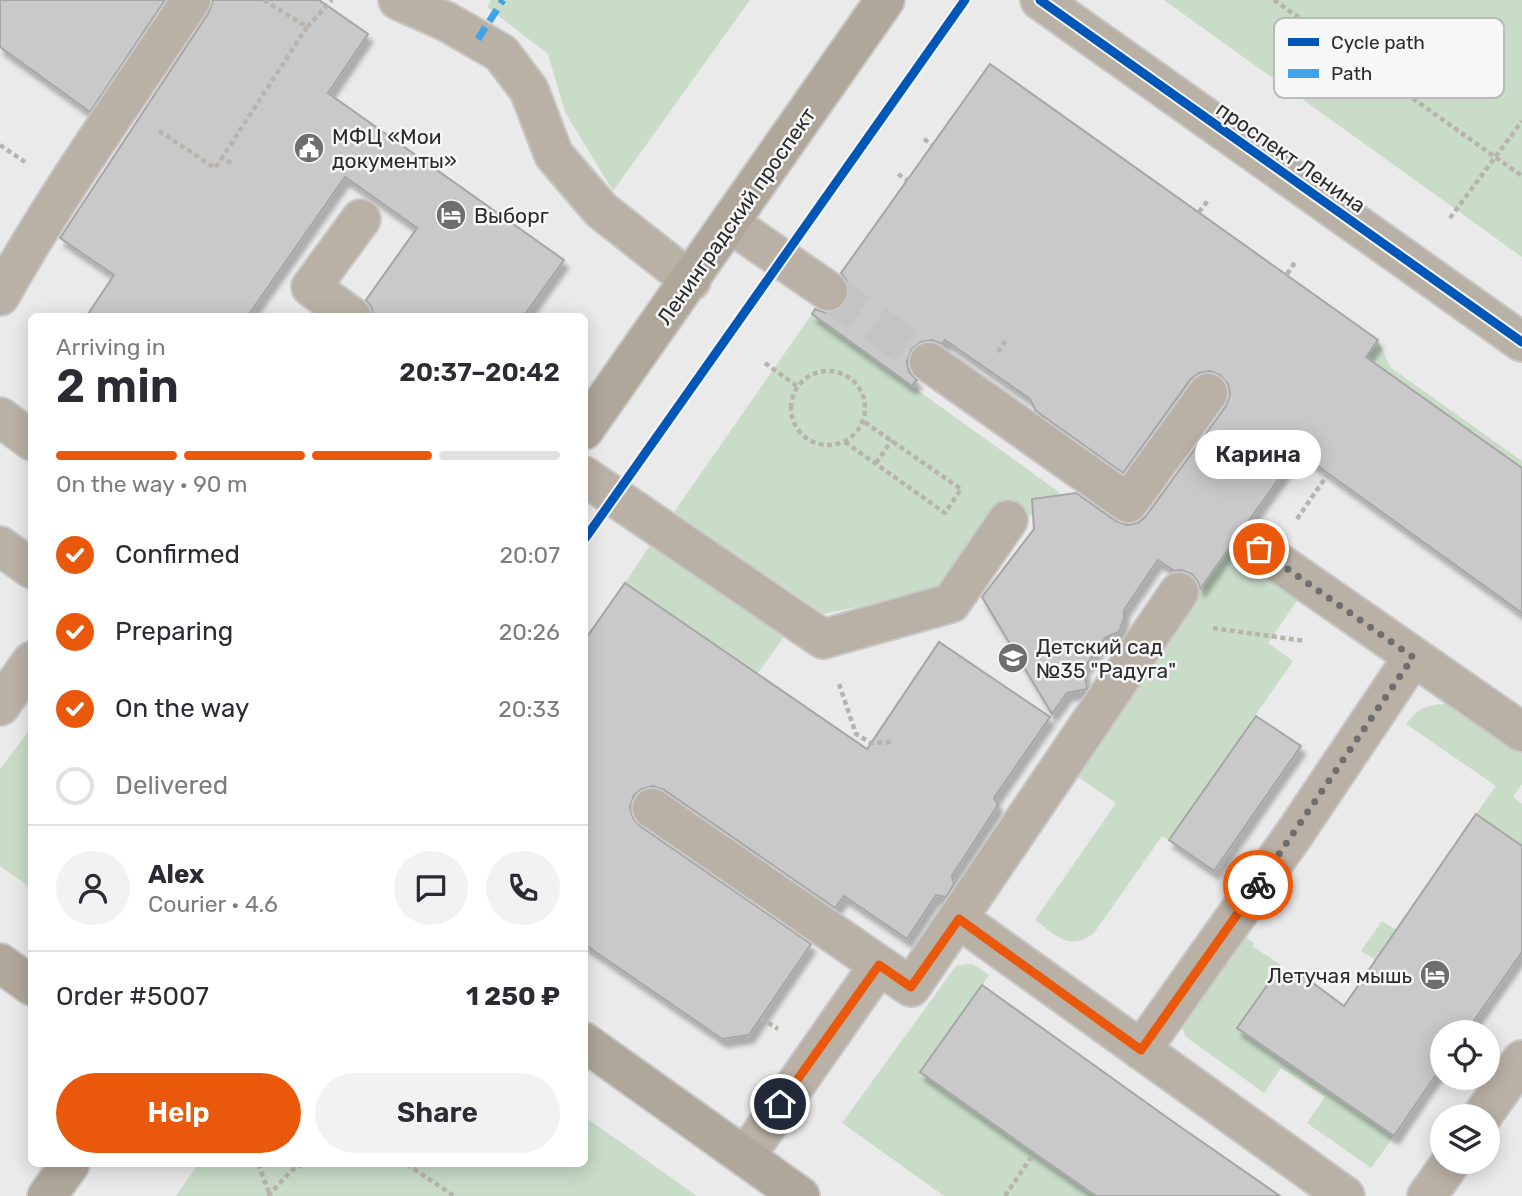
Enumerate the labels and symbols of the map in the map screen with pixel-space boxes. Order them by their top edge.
legend [1274,18,1504,98]
text: Cycle path [1331,31,1425,54]
text: Path [1331,62,1372,85]
street label: проспект Ленина [1212,96,1370,218]
street label: Ленинградский проспект [651,103,821,329]
place label: МФЦ «Мои документы» [332,124,457,173]
public building icon: МФЦ «Мои документы» [292,131,326,165]
hotel icon: Выборг [434,198,468,232]
place label: Выборг [474,203,549,228]
callout: Карина [1196,430,1322,479]
pin [1229,519,1289,579]
place label: Детский сад №35 "Радуга" [1036,634,1176,683]
school or university icon: Детский сад №35 "Радуга" [996,641,1030,675]
courier [1223,850,1293,920]
hotel icon: Летучая мышь [1418,958,1452,992]
place label: Летучая мышь [1267,963,1412,988]
pin [750,1074,810,1134]

